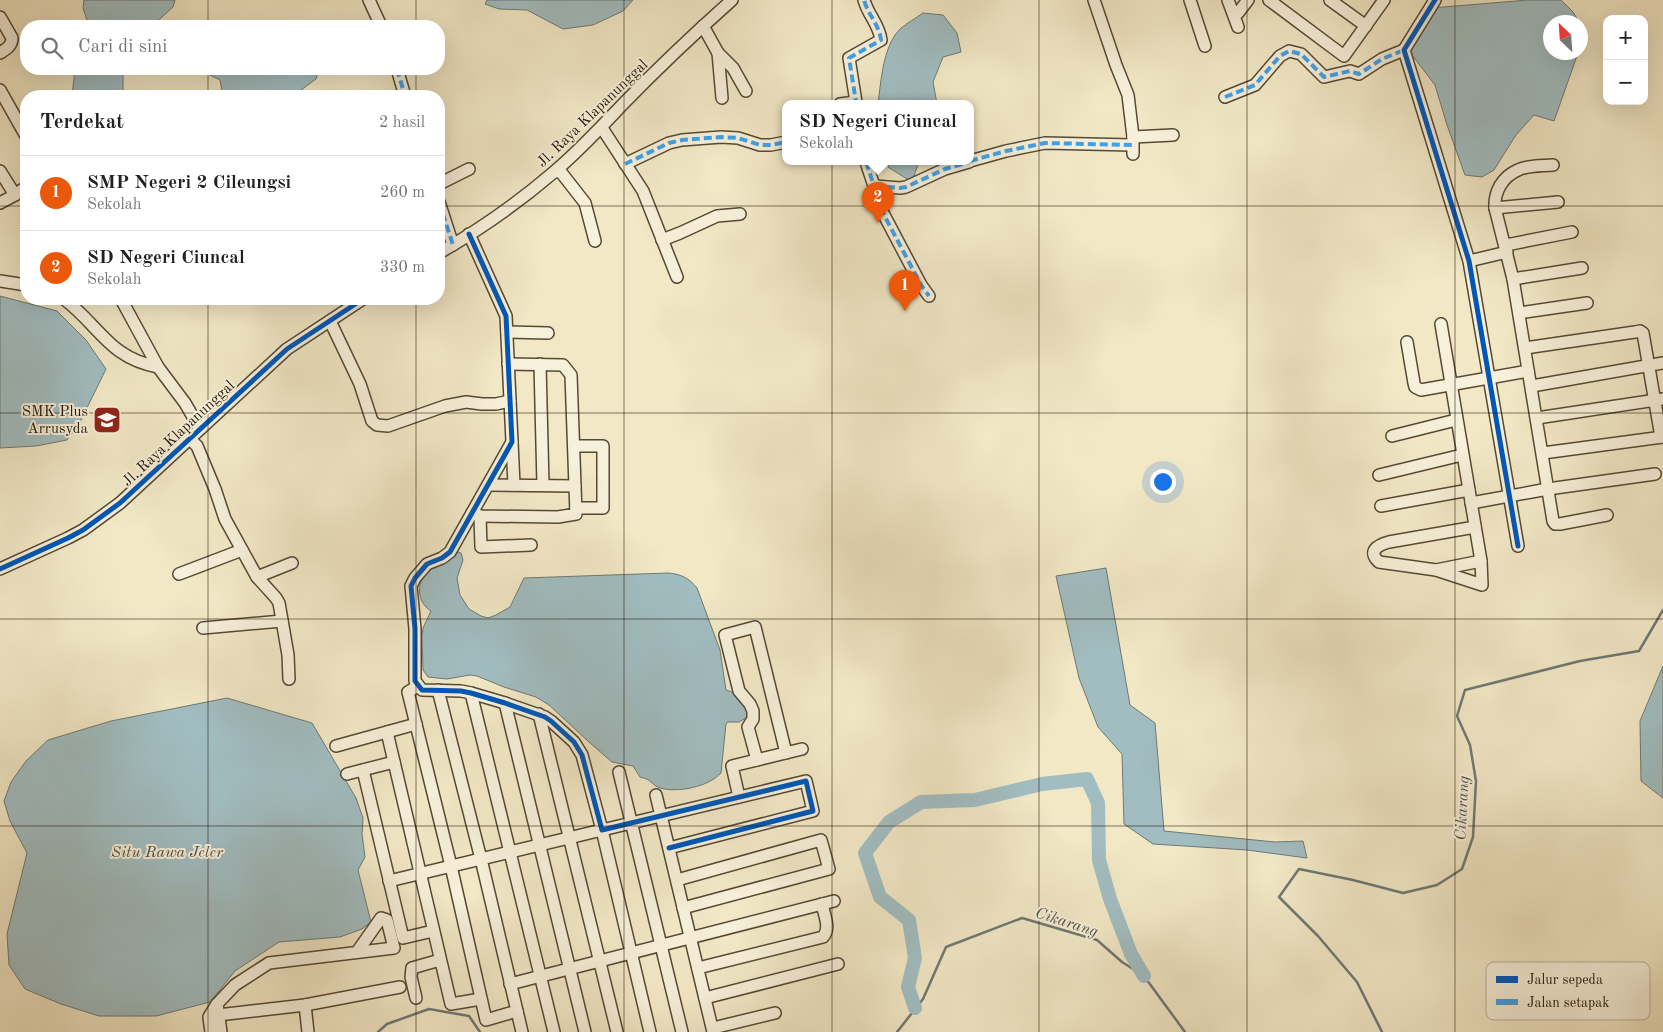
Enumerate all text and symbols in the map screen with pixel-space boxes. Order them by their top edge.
north arrow [1543,15,1588,60]
map controls [1603,15,1648,105]
button: + [1603,15,1648,60]
search box [20,20,445,75]
icon: search [38,34,66,62]
text: Cari di sini [78,38,168,57]
street label: Jl. Raya Klapanunggal [535,57,651,171]
button: − [1603,60,1648,105]
popup [782,100,974,165]
text: Terdekat [40,112,124,133]
text: SD Negeri Ciuncal [799,113,957,132]
text: 2 hasil [379,115,425,131]
text: Sekolah [799,136,854,152]
text: SMP Negeri 2 Cileungsi [87,174,291,193]
pin: 2 [862,182,894,223]
text: 1 [51,185,61,201]
text: 260 m [380,185,425,201]
text: Sekolah [87,197,141,213]
text: SD Negeri Ciuncal [87,249,245,268]
text: 2 [51,260,61,276]
text: 330 m [380,260,425,276]
pin: 1 [889,270,921,311]
text: Sekolah [87,272,141,288]
street label: Jl. Raya Klapanunggal [120,378,238,490]
place label: SMK Plus Arrusyda [22,405,89,437]
school or university icon: SMK Plus Arrusyda [92,405,122,435]
your location [1150,469,1176,495]
water label: Cikarang [1453,775,1473,841]
water label: Situ Rawa Jeler [111,845,224,861]
water label: Cikarang [1033,905,1100,941]
legend [1486,962,1650,1020]
text: Jalur sepeda [1527,973,1603,987]
text: Jalan setapak [1527,996,1609,1010]

